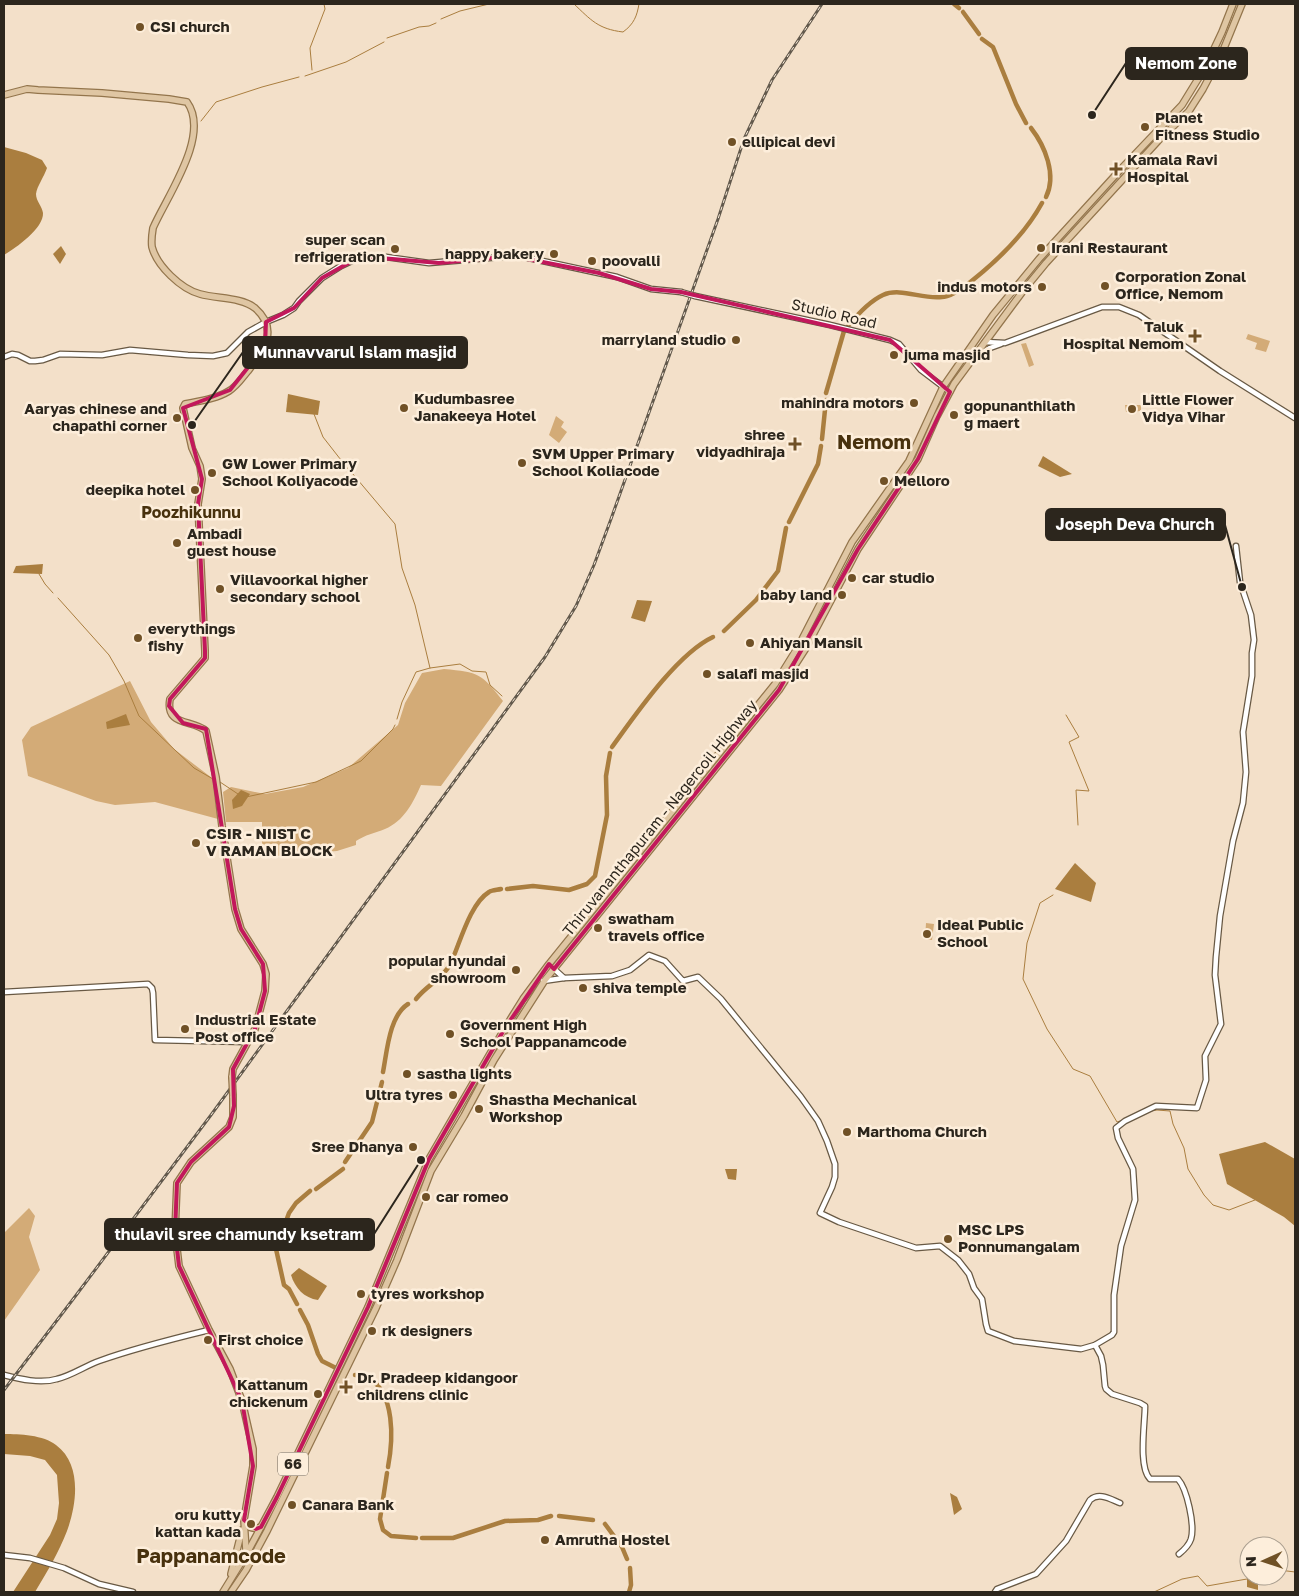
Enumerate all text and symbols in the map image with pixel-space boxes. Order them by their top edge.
place label: CSI church [150,17,230,35]
marker: CSI church [134,21,146,33]
callout: Nemom Zone [1126,48,1247,79]
text: Nemom Zone [1135,53,1237,73]
place label: Planet Fitness Studio [1155,108,1260,143]
marker: Planet Fitness Studio [1139,121,1151,133]
place label: ellipical devi [742,132,835,150]
marker: ellipical devi [726,136,738,148]
place label: Kamala Ravi Hospital [1127,150,1218,185]
marker: Kamala Ravi Hospital [1109,162,1123,176]
place label: super scan refrigeration [295,230,385,265]
place label: Irani Restaurant [1051,238,1168,256]
marker: Irani Restaurant [1035,242,1047,254]
marker: super scan refrigeration [389,243,401,255]
place label: happy bakery [445,244,544,262]
marker: happy bakery [548,248,560,260]
place label: poovalli [602,251,660,269]
marker: poovalli [586,255,598,267]
place label: Corporation Zonal Office, Nemom [1115,267,1246,302]
place label: indus motors [937,277,1032,295]
marker: Corporation Zonal Office, Nemom [1099,280,1111,292]
marker: indus motors [1036,281,1048,293]
street label: Studio Road [790,294,879,332]
place label: Taluk Hospital Nemom [1063,317,1184,352]
marker: Taluk Hospital Nemom [1188,329,1202,343]
place label: marryland studio [602,330,726,348]
marker: marryland studio [730,334,742,346]
callout: Munnavvarul Islam masjid [243,337,467,368]
text: Munnavvarul Islam masjid [253,342,457,362]
place label: juma masjid [903,345,990,363]
marker: juma masjid [888,349,900,361]
place label: Kudumbasree Janakeeya Hotel [414,389,536,424]
place label: Little Flower Vidya Vihar [1142,390,1234,425]
place label: mahindra motors [781,393,904,411]
place label: gopunanthilath g maert [964,396,1075,431]
marker: mahindra motors [908,397,920,409]
place label: Aaryas chinese and chapathi corner [24,399,167,434]
marker: Kudumbasree Janakeeya Hotel [398,402,410,414]
marker: Little Flower Vidya Vihar [1126,403,1138,415]
marker: gopunanthilath g maert [948,409,960,421]
marker: Aaryas chinese and chapathi corner [171,412,183,424]
place label: shree vidyadhiraja [696,425,785,460]
district label: Nemom [837,429,911,453]
marker: shree vidyadhiraja [789,438,801,450]
place label: SVM Upper Primary School Koliacode [532,444,674,479]
place label: GW Lower Primary School Koliyacode [222,454,358,489]
marker: SVM Upper Primary School Koliacode [516,457,528,469]
marker: GW Lower Primary School Koliyacode [206,467,218,479]
place label: Melloro [894,471,950,489]
marker: Melloro [878,475,890,487]
place label: deepika hotel [86,480,185,498]
marker: deepika hotel [189,484,201,496]
district label: Poozhikunnu [141,502,241,522]
callout: Joseph Deva Church [1046,509,1225,540]
text: Joseph Deva Church [1056,514,1214,534]
place label: Ambadi guest house [187,524,276,559]
marker: Ambadi guest house [171,537,183,549]
place label: car studio [862,568,935,586]
place label: Villavoorkal higher secondary school [230,570,368,605]
marker: car studio [846,572,858,584]
marker: Villavoorkal higher secondary school [214,583,226,595]
place label: baby land [760,585,832,603]
marker: baby land [836,589,848,601]
place label: everythings fishy [148,619,236,654]
marker: everythings fishy [132,632,144,644]
place label: Ahiyan Mansil [760,633,863,651]
marker: Ahiyan Mansil [744,637,756,649]
place label: salafi masjid [717,664,809,682]
marker: salafi masjid [701,668,713,680]
street label: Thiruvananthapuram - Nagercoil Highway [558,695,761,939]
place label: CSIR - NIIST C V RAMAN BLOCK [206,824,333,859]
marker: CSIR - NIIST C V RAMAN BLOCK [190,837,202,849]
place label: swatham travels office [608,909,705,944]
place label: Ideal Public School [937,915,1024,950]
marker: swatham travels office [592,922,604,934]
marker: Ideal Public School [921,928,933,940]
place label: popular hyundai showroom [388,951,506,986]
marker: popular hyundai showroom [510,964,522,976]
place label: shiva temple [593,978,687,996]
marker: shiva temple [577,982,589,994]
place label: Industrial Estate Post office [195,1010,316,1045]
place label: Government High School Pappanamcode [460,1015,627,1050]
marker: Industrial Estate Post office [179,1023,191,1035]
marker: Government High School Pappanamcode [444,1028,456,1040]
place label: sastha lights [417,1064,512,1082]
marker: sastha lights [401,1068,413,1080]
place label: Ultra tyres [365,1085,443,1103]
marker: Ultra tyres [447,1089,459,1101]
place label: Shastha Mechanical Workshop [489,1090,637,1125]
marker: Shastha Mechanical Workshop [473,1103,485,1115]
place label: Marthoma Church [857,1122,987,1140]
marker: Marthoma Church [841,1126,853,1138]
place label: Sree Dhanya [311,1137,403,1155]
marker: Sree Dhanya [407,1141,419,1153]
place label: car romeo [436,1187,509,1205]
marker: car romeo [420,1191,432,1203]
callout: thulavil sree chamundy ksetram [105,1219,374,1250]
place label: MSC LPS Ponnumangalam [958,1220,1080,1255]
text: thulavil sree chamundy ksetram [114,1224,364,1244]
marker: MSC LPS Ponnumangalam [942,1233,954,1245]
place label: tyres workshop [371,1284,484,1302]
marker: tyres workshop [355,1288,367,1300]
place label: rk designers [382,1321,472,1339]
marker: rk designers [366,1325,378,1337]
place label: First choice [218,1330,303,1348]
marker: First choice [202,1334,214,1346]
place label: Dr. Pradeep kidangoor childrens clinic [357,1368,518,1403]
place label: Kattanum chickenum [229,1375,308,1410]
marker: Dr. Pradeep kidangoor childrens clinic [339,1380,353,1394]
marker: Kattanum chickenum [312,1388,324,1400]
road number: 66 [278,1452,308,1476]
place label: Canara Bank [302,1495,395,1513]
marker: Canara Bank [286,1499,298,1511]
place label: oru kutty kattan kada [155,1505,241,1540]
marker: oru kutty kattan kada [245,1518,257,1530]
place label: Amrutha Hostel [555,1530,670,1548]
marker: Amrutha Hostel [539,1534,551,1546]
north arrow [1239,1536,1289,1586]
district label: Pappanamcode [136,1543,286,1567]
text: N [1242,1556,1259,1567]

